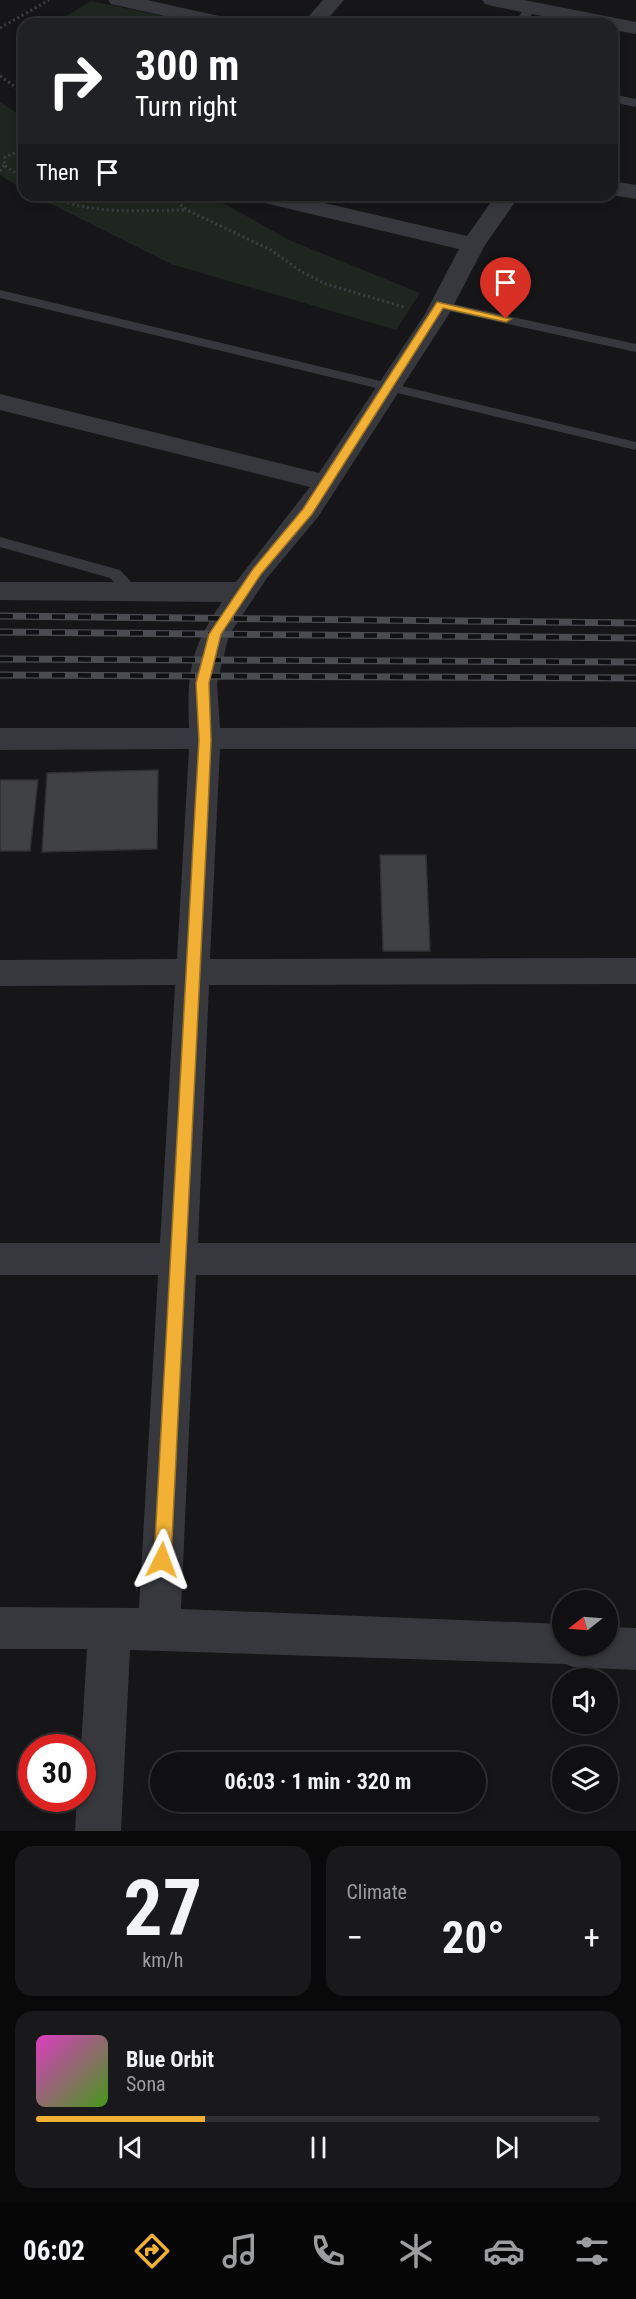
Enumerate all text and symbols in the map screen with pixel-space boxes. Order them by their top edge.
text: 300 m [135,41,240,90]
icon: right [36,42,114,120]
text: Turn right [135,91,237,123]
icon: arrive [91,156,124,189]
text: Then [36,160,79,185]
pin [480,257,531,319]
icon: arrive [489,266,522,299]
position arrow [130,1528,194,1592]
north arrow [552,1590,618,1656]
map controls [552,1590,618,1812]
button: sound [552,1668,618,1734]
speed limit sign: 30 [18,1734,96,1812]
button: layers [552,1746,618,1812]
text: 06:03 · 1 min · 320 m [225,1769,411,1794]
text: 27 [123,1863,202,1954]
text: Climate [347,1880,407,1904]
text: 20° [442,1911,505,1964]
text: − [347,1918,363,1957]
text: + [584,1918,600,1957]
text: km/h [142,1948,183,1972]
text: Blue Orbit [126,2047,214,2072]
text: Sona [126,2072,166,2096]
icon: previous [114,2131,147,2164]
icon: pause [302,2131,335,2164]
icon: next [490,2131,523,2164]
icon: directions [131,2230,173,2272]
icon: music [219,2230,261,2272]
icon: phone [307,2230,349,2272]
icon: climate [395,2230,437,2272]
icon: car [483,2230,525,2272]
icon: filters [571,2230,613,2272]
text: 06:02 [23,2235,85,2267]

